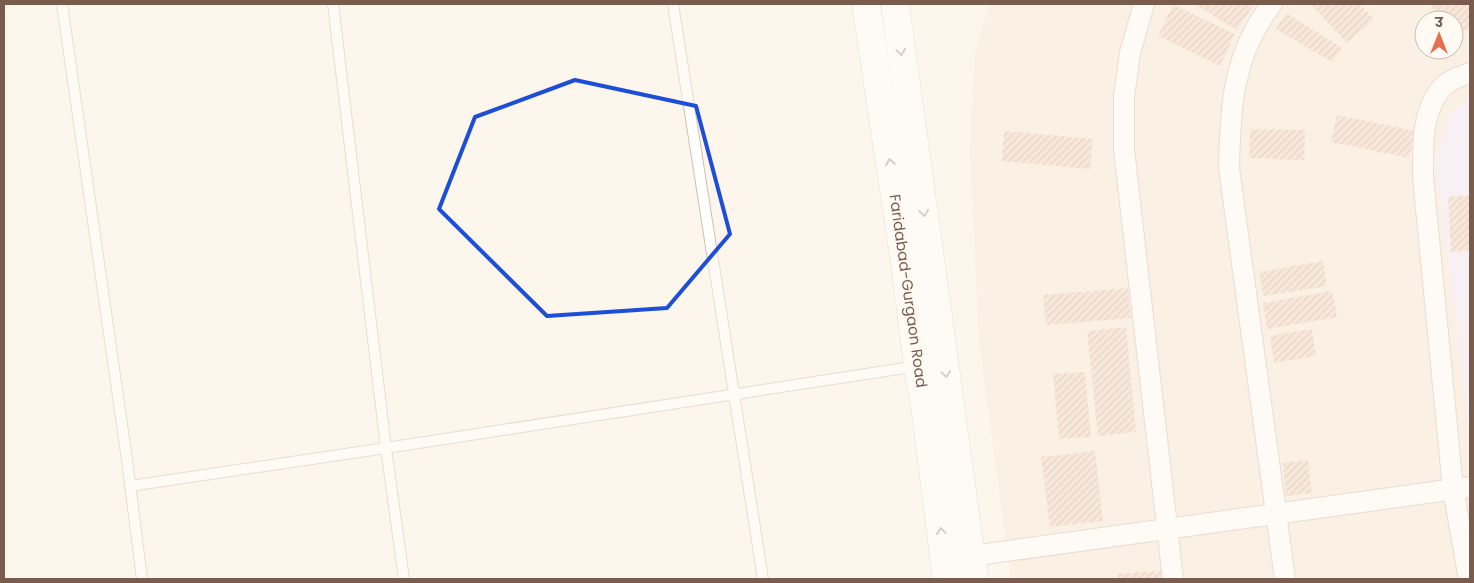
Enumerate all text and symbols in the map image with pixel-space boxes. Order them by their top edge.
north arrow [1414,10,1464,60]
text: उ [1434,12,1444,32]
one-way arrow [895,48,906,56]
one-way arrow [885,158,895,166]
street label: Faridabad-Gurgaon Road [885,193,932,389]
one-way arrow [918,209,928,217]
one-way arrow [940,370,951,378]
one-way arrow [936,527,947,535]

